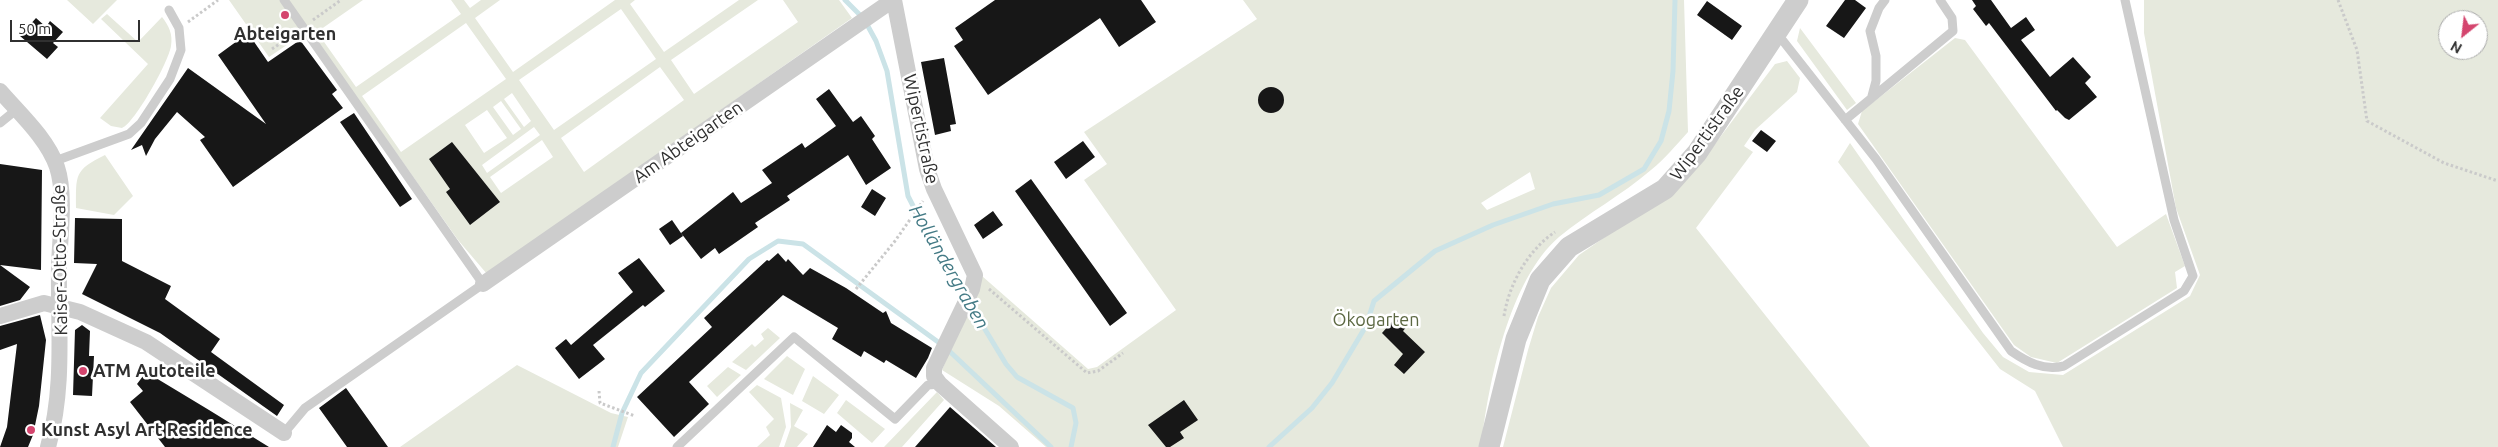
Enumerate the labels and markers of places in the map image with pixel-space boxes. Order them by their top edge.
marker: Abteigarten [279,9,291,21]
place label: Abteigarten [234,23,336,45]
place label: ATM Autoteile [93,360,216,382]
marker: ATM Autoteile [77,365,89,377]
place label: Kunst Asyl Art Residence [41,419,253,441]
marker: Kunst Asyl Art Residence [25,424,37,436]

